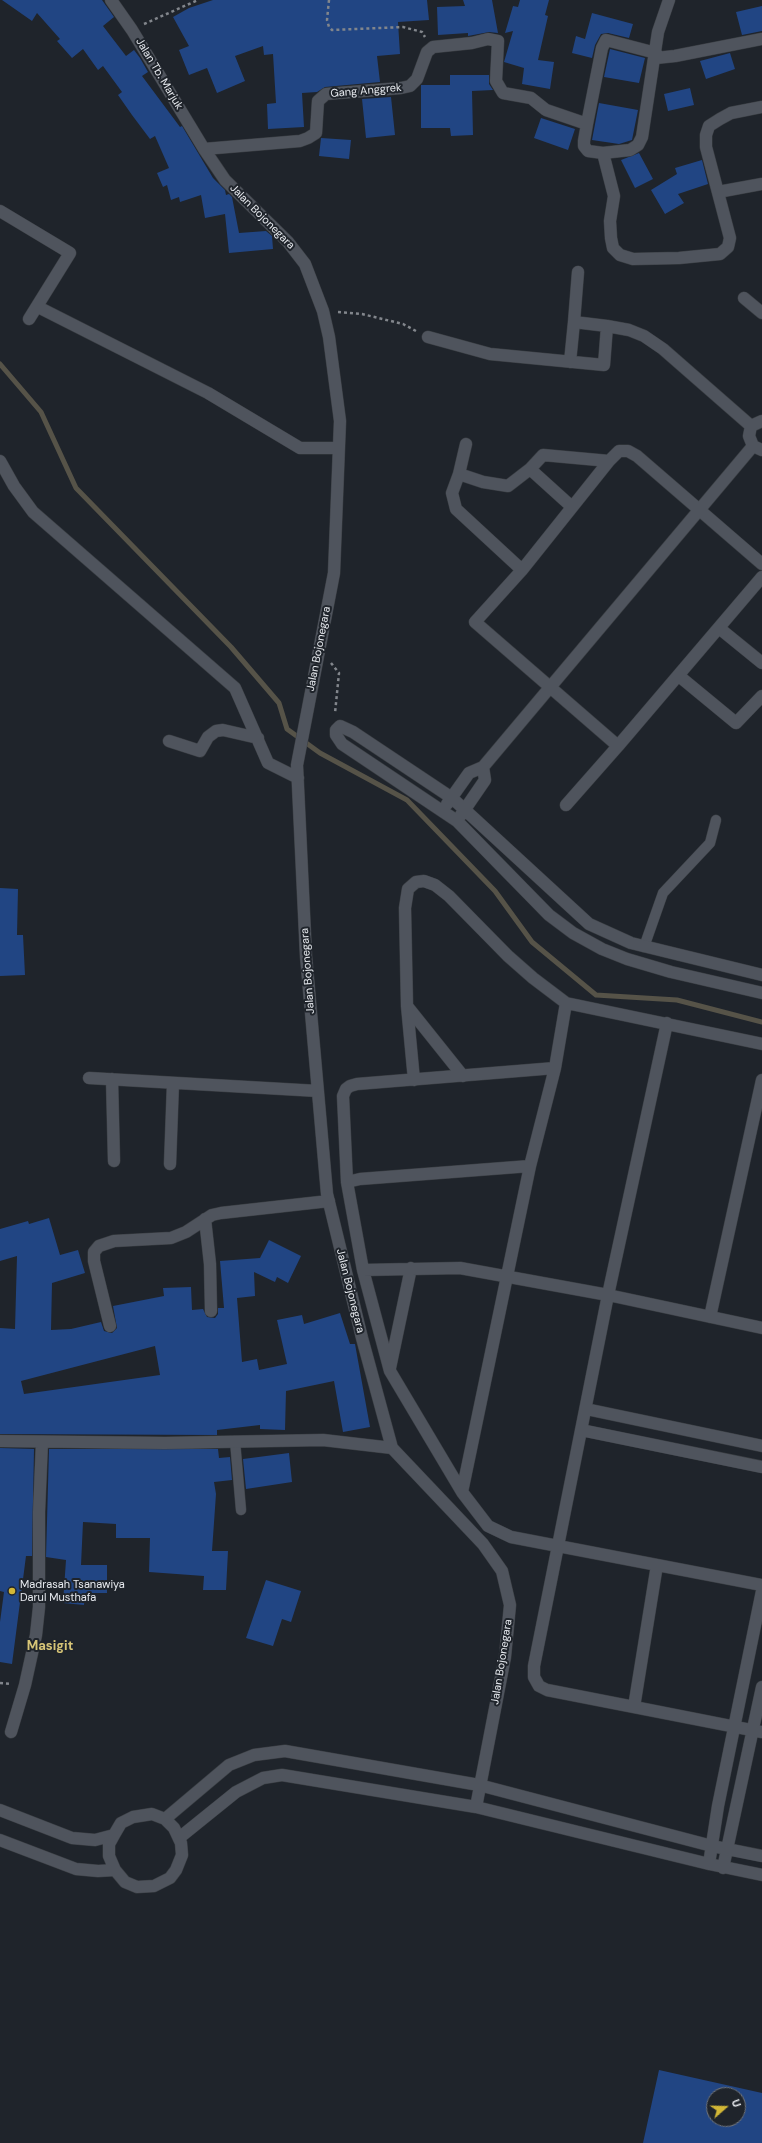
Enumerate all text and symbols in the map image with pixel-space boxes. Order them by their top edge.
street label: Jalan Tb. Marjuk [132,36,186,112]
street label: Gang Anggrek [330,81,402,101]
street label: Jalan Bojonegara [227,182,297,252]
street label: Jalan Bojonegara [304,605,334,693]
street label: Jalan Bojonegara [298,928,318,1014]
street label: Jalan Bojonegara [333,1248,367,1334]
place label: Madrasah Tsanawiya Darul Musthafa [20,1578,125,1604]
marker: Madrasah Tsanawiya Darul Musthafa [7,1586,17,1596]
street label: Jalan Bojonegara [489,1618,515,1706]
district label: Masigit [27,1639,73,1655]
north arrow [706,2087,746,2127]
text: U [728,2097,744,2109]

